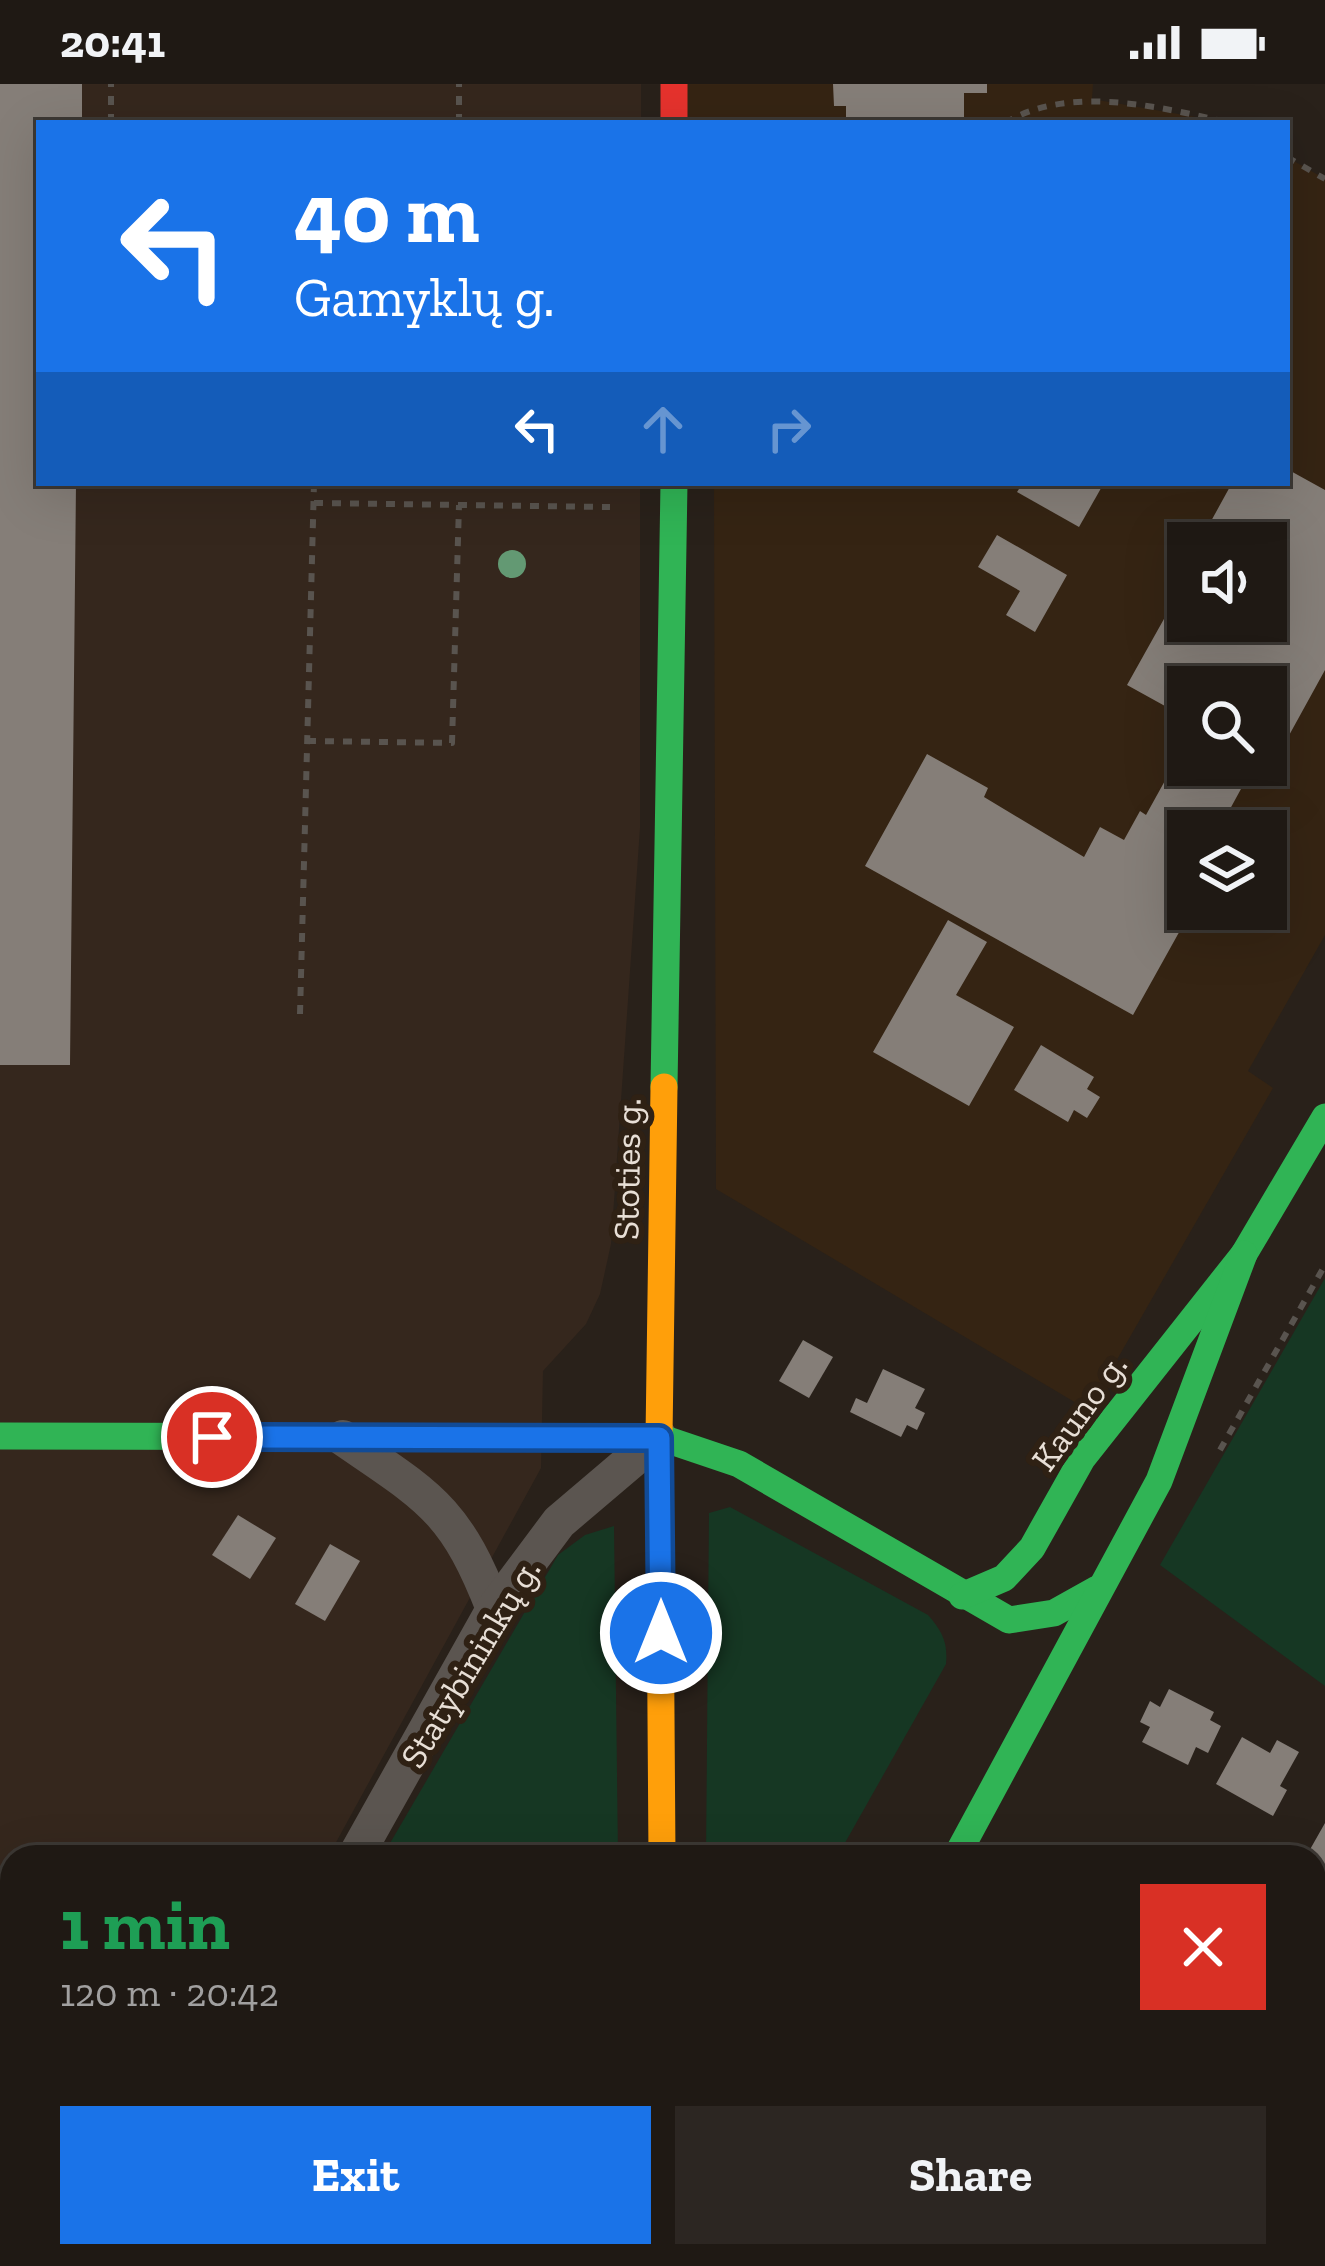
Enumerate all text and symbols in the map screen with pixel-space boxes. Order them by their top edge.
text: 20:41 [60,15,165,69]
text: 40 m [294,163,480,264]
icon: left [96,168,252,324]
text: Gamyklų g. [294,265,555,330]
icon: left [504,396,570,462]
icon: ahead [630,396,696,462]
icon: right [756,396,822,462]
map controls [1167,522,1287,930]
button: sound [1167,522,1287,642]
button: search [1167,666,1287,786]
button: layers [1167,810,1287,930]
street label: Stoties g. [604,1098,650,1240]
street label: Kauno g. [1022,1345,1136,1479]
pin [161,1386,263,1488]
icon: arrive [179,1404,245,1470]
street label: Statybininkų g. [391,1551,549,1775]
position arrow [598,1570,724,1696]
text: 1 min [60,1881,230,1967]
button: close [1140,1884,1266,2010]
text: 120 m · 20:42 [60,1969,279,2016]
button: Exit [60,2106,651,2244]
button: Share [675,2106,1266,2244]

